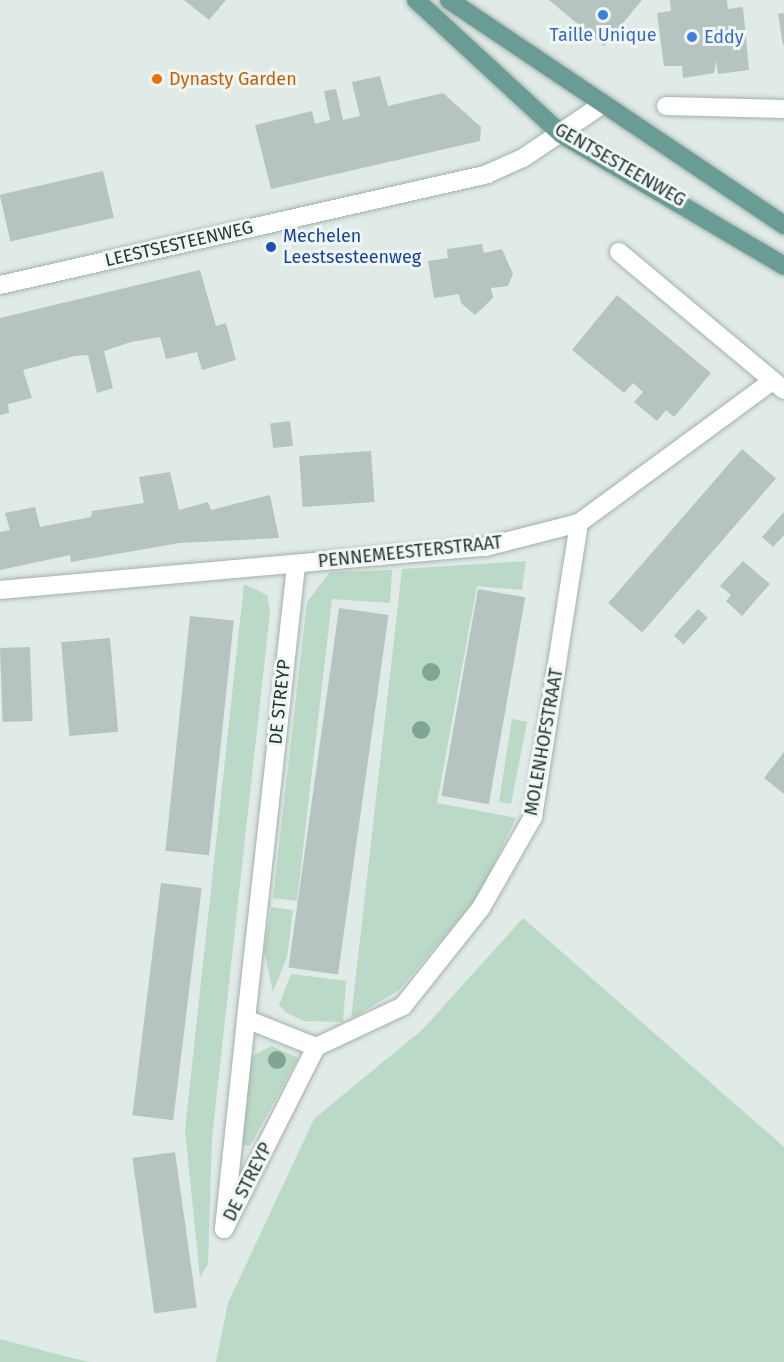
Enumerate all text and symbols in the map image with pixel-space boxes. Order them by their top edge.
marker: Taille Unique [596,8,610,22]
place label: Taille Unique [550,24,656,46]
place label: Eddy [704,26,744,48]
marker: Eddy [685,30,699,44]
place label: Dynasty Garden [169,68,297,90]
marker: Dynasty Garden [150,72,164,86]
street label: GENTSESTEENWEG [551,119,689,211]
street label: LEESTSESTEENWEG [103,216,255,272]
place label: Mechelen Leestsesteenweg [283,226,421,268]
marker: Mechelen Leestsesteenweg [264,240,278,254]
street label: PENNEMEESTERSTRAAT [317,532,503,572]
street label: DE STREYP [265,658,295,746]
street label: MOLENHOFSTRAAT [520,667,568,817]
street label: DE STREYP [219,1139,277,1225]

